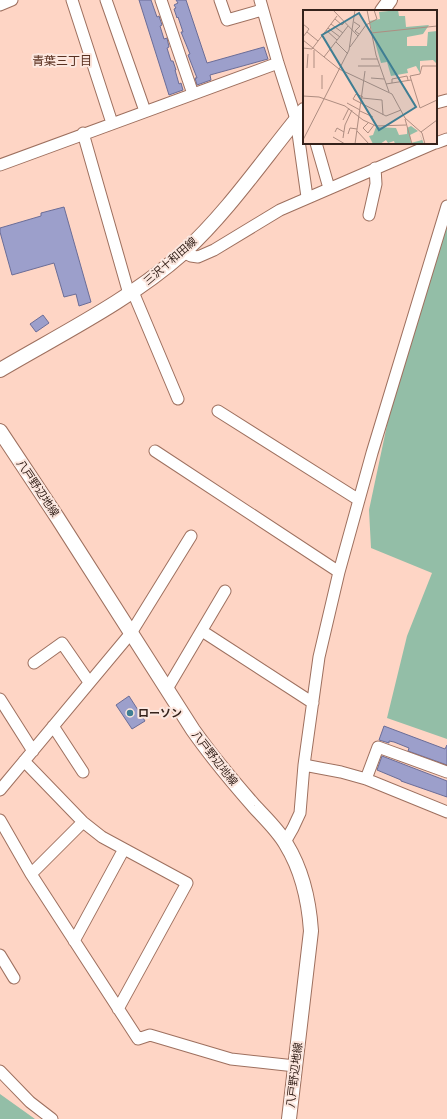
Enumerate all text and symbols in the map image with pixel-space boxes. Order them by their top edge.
inset map [303,10,437,144]
district label: 青葉三丁目 [32,54,92,68]
street label: 三沢十和田線 [141,235,199,288]
street label: 八戸野辺地線 [14,457,61,519]
place label: ローソン [138,707,182,720]
marker: ローソン [125,708,135,718]
street label: 八戸野辺地線 [189,728,240,788]
street label: 八戸野辺地線 [284,1042,305,1109]

